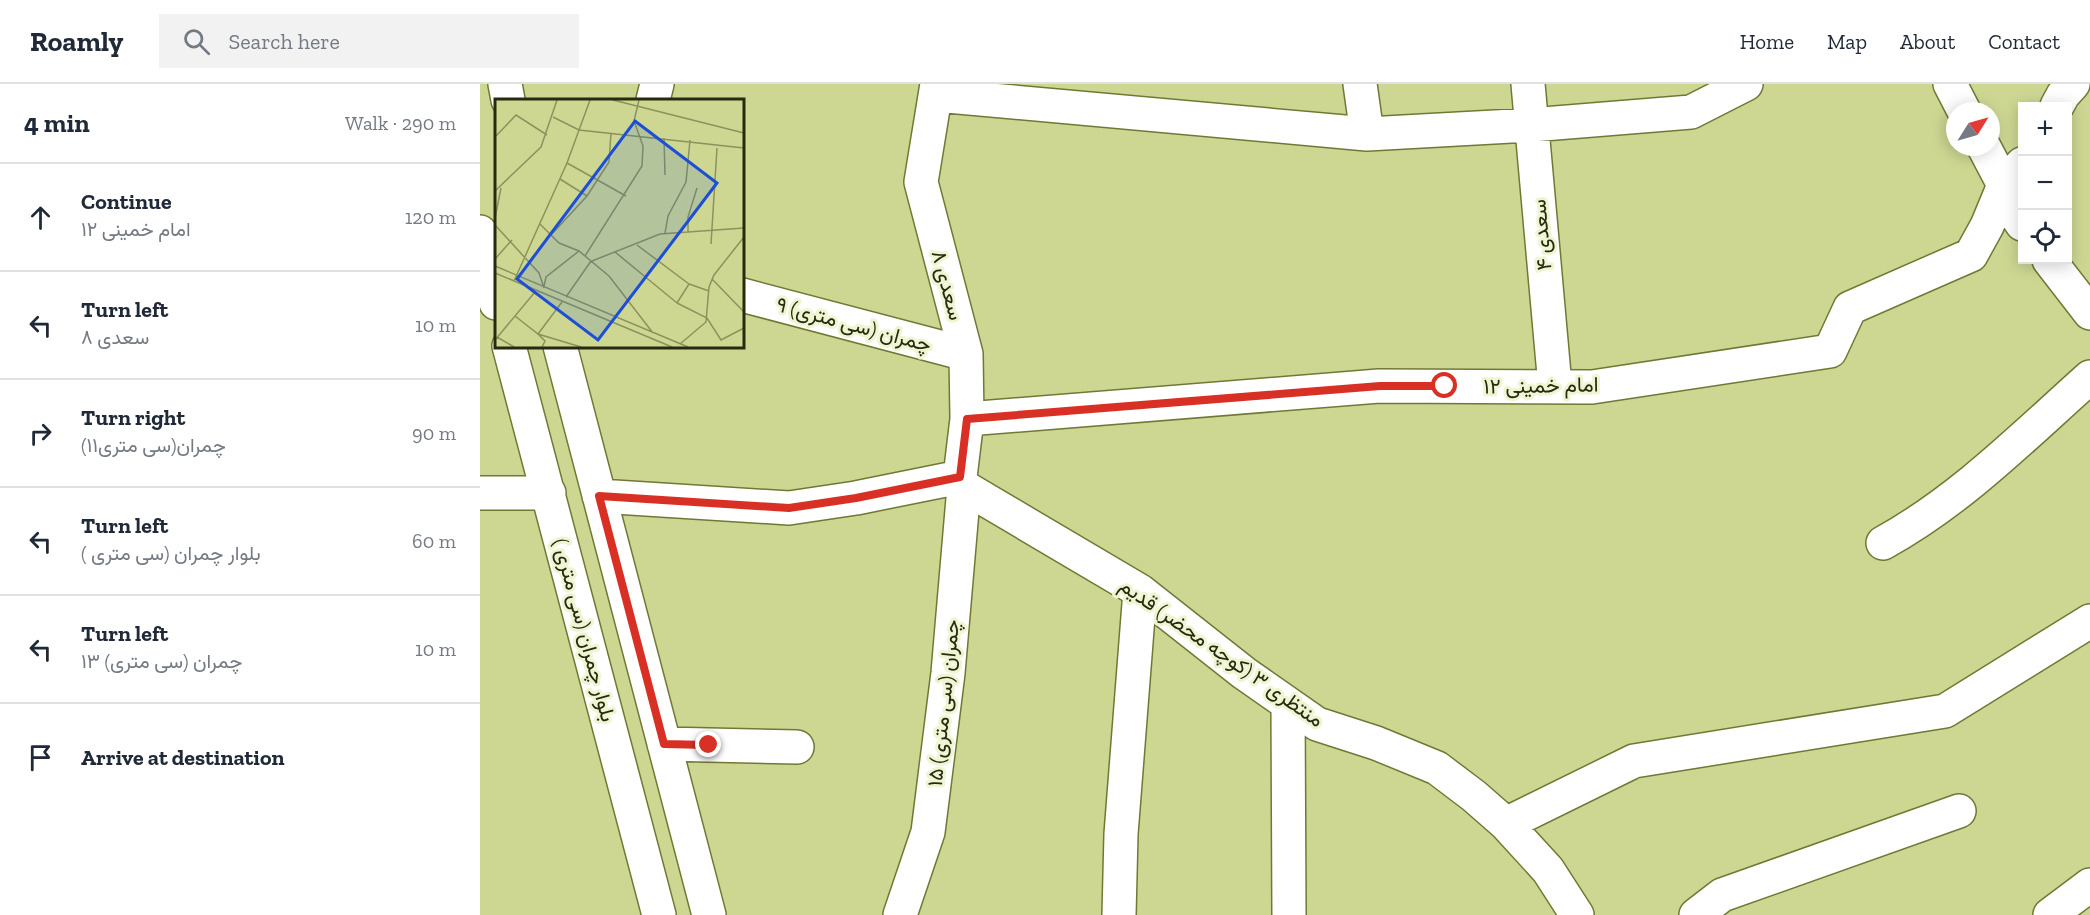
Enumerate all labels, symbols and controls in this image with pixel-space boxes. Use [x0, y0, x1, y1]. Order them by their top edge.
search box [159, 14, 579, 68]
text: Roamly [30, 25, 123, 58]
icon: search [180, 25, 213, 58]
text: Search here [228, 28, 340, 55]
text: Home [1740, 29, 1794, 54]
text: Map [1827, 29, 1867, 54]
text: About [1900, 29, 1955, 54]
text: Contact [1988, 29, 2060, 54]
inset map [495, 99, 744, 348]
north arrow [1946, 102, 2000, 156]
map controls [2018, 102, 2072, 264]
button: + [2018, 102, 2072, 156]
text: 4 min [24, 107, 90, 139]
text: Walk · 290 m [345, 111, 456, 135]
button: − [2018, 156, 2072, 210]
text: Continue [81, 188, 172, 215]
street label: سعدی ۴ [1525, 198, 1557, 272]
icon: ahead [24, 201, 57, 234]
text: 120 m [405, 205, 456, 229]
button: locate [2018, 210, 2072, 264]
text: امام خمینی ۱۲ [81, 217, 191, 241]
street label: سعدی ۸ [927, 247, 969, 323]
street label: چمران (سی متری) ۹ [773, 291, 934, 359]
text: Turn left [81, 296, 168, 323]
icon: left [24, 309, 57, 342]
text: 10 m [415, 313, 456, 337]
text: سعدی ۸ [81, 325, 149, 349]
street label: امام خمینی ۱۲ [1483, 371, 1599, 401]
route start [1431, 372, 1457, 398]
text: Turn right [81, 404, 185, 431]
icon: right [24, 417, 57, 450]
text: 90 m [412, 421, 456, 445]
text: چمران(سی متری۱۱) [81, 433, 226, 457]
text: Turn left [81, 512, 168, 539]
icon: left [24, 525, 57, 558]
text: 60 m [412, 529, 456, 553]
street label: بلوار چمران (سی متری ) [547, 536, 621, 725]
text: بلوار چمران (سی متری ) [81, 541, 261, 565]
street label: منتظری ۳ (کوچه محضر) قدیم [1114, 572, 1329, 734]
street label: چمران (سی متری) ۱۵ [922, 618, 966, 788]
text: Turn left [81, 620, 168, 647]
icon: left [24, 633, 57, 666]
text: 10 m [415, 637, 456, 661]
text: چمران (سی متری) ۱۳ [81, 649, 242, 673]
route end [695, 731, 721, 757]
icon: arrive [24, 741, 57, 774]
text: Arrive at destination [81, 744, 284, 771]

